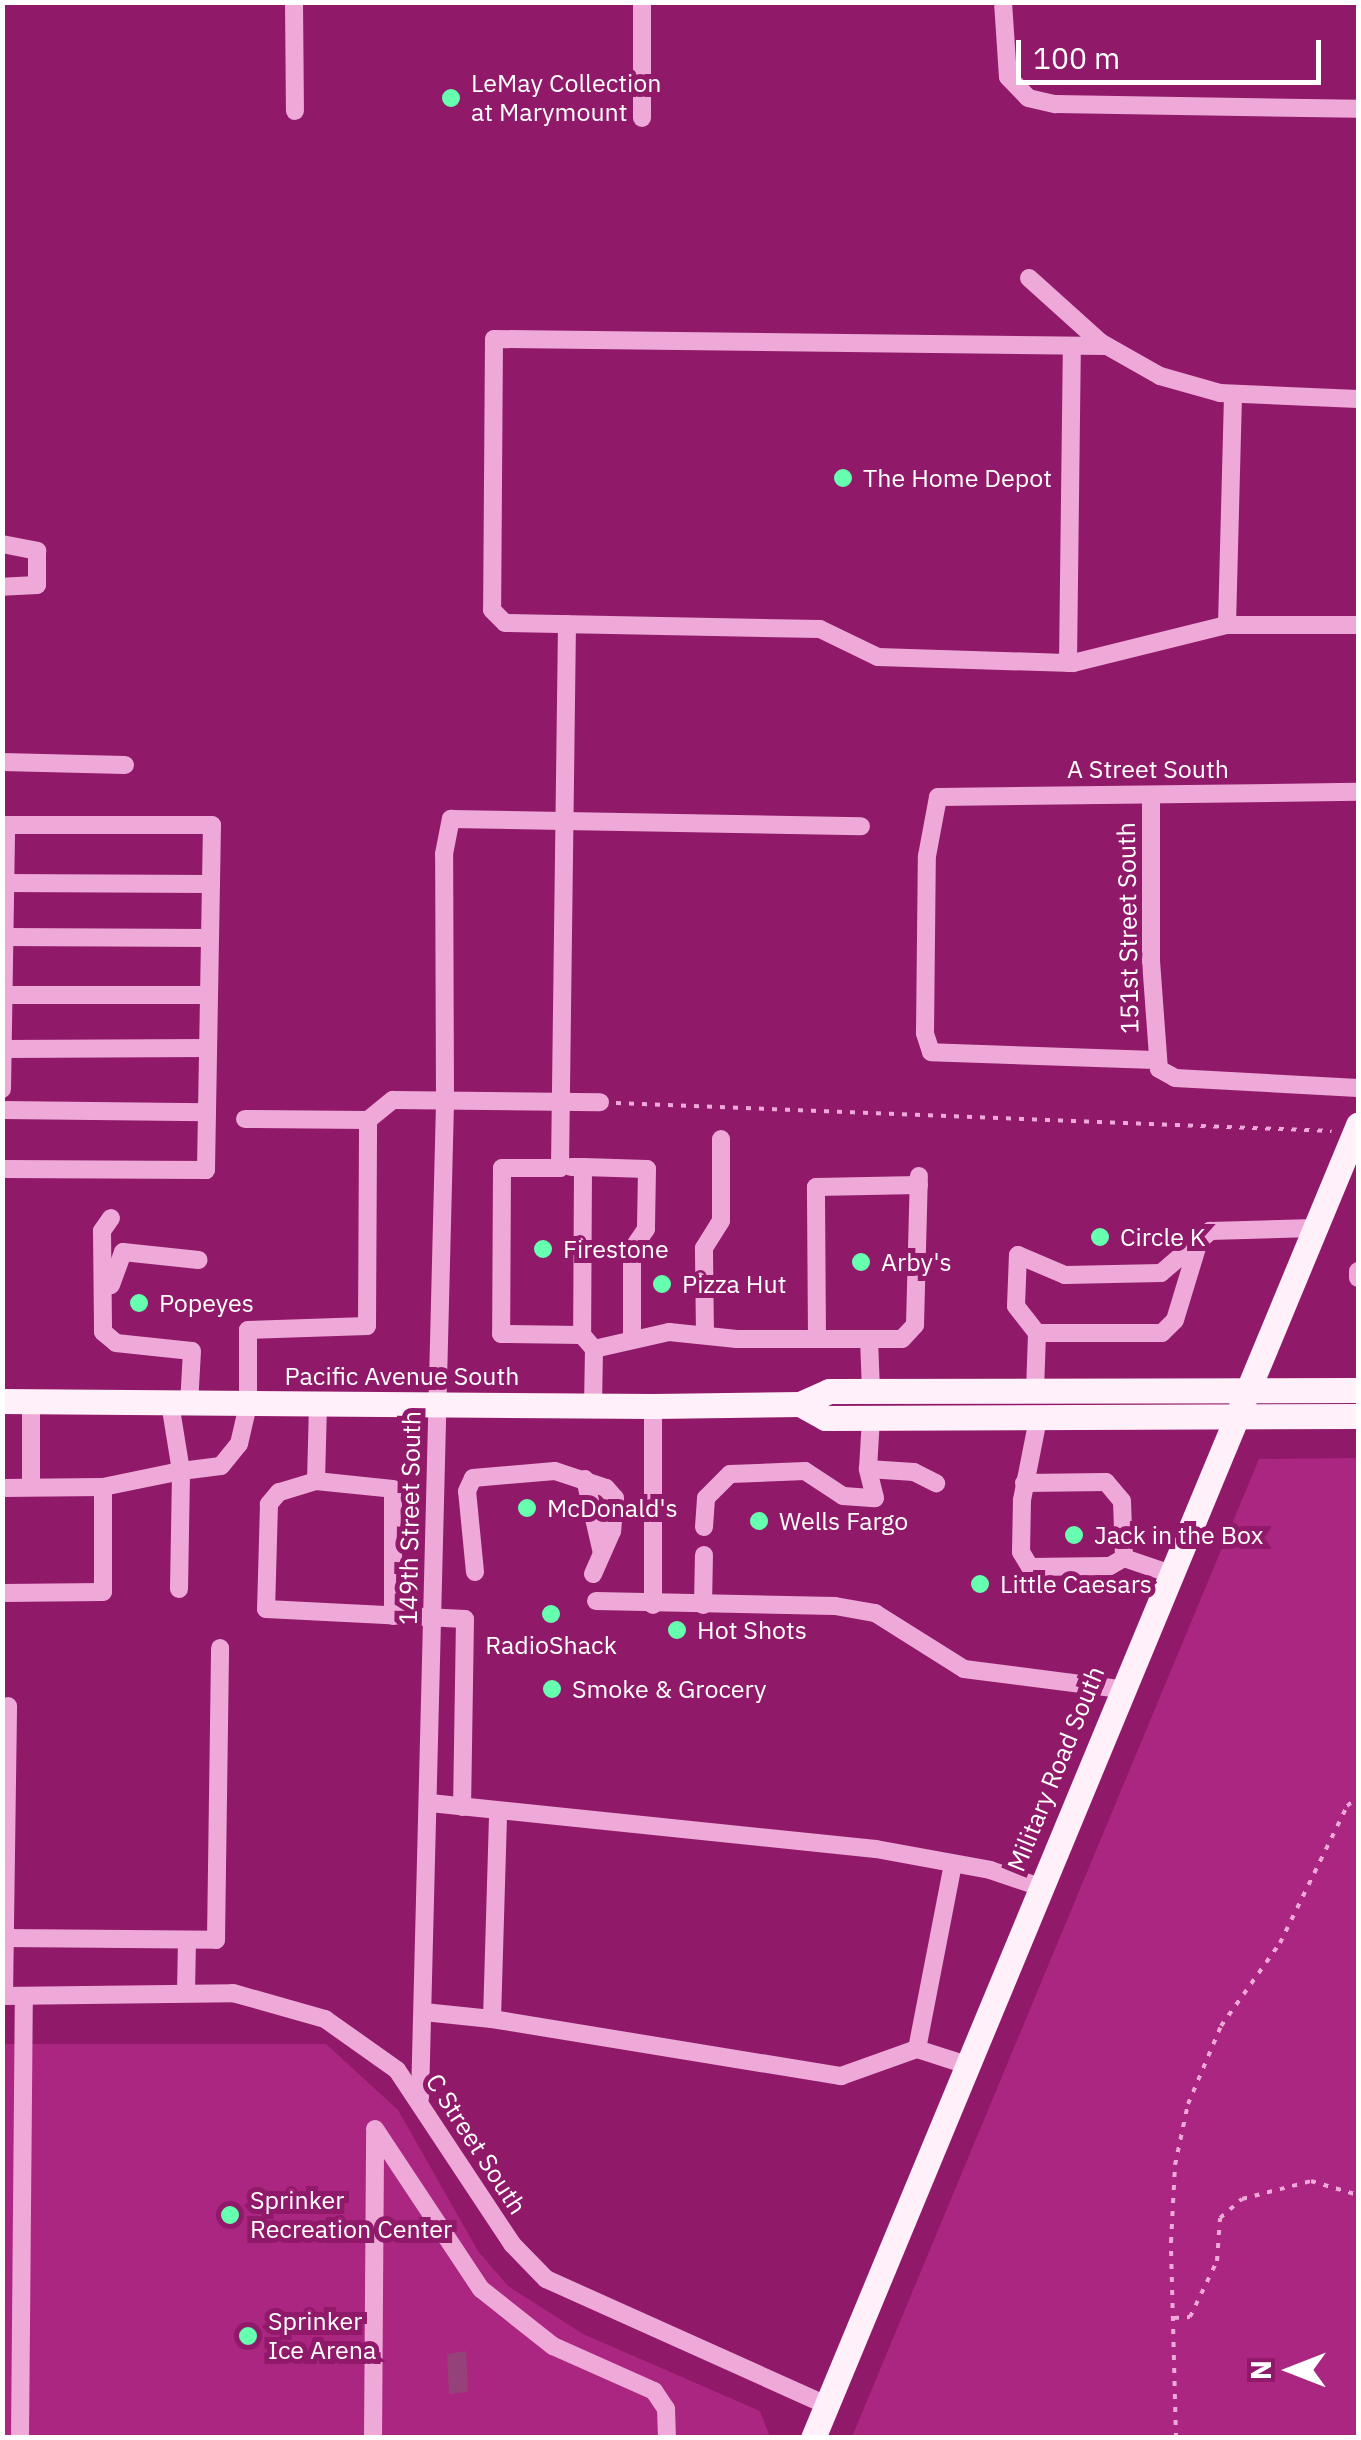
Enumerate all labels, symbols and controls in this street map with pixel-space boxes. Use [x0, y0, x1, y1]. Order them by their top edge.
scale bar [1021, 20, 1326, 82]
text: 100 m [1033, 38, 1120, 77]
place label: LeMay Collection at Marymount [471, 69, 661, 128]
marker: LeMay Collection at Marymount [440, 87, 462, 109]
place label: The Home Depot [863, 463, 1052, 493]
marker: The Home Depot [832, 467, 854, 489]
street label: A Street South [1067, 754, 1229, 784]
street label: 151st Street South [1111, 822, 1145, 1034]
place label: Circle K [1120, 1222, 1206, 1252]
marker: Circle K [1089, 1226, 1111, 1248]
place label: Firestone [563, 1234, 669, 1264]
marker: Firestone [532, 1238, 554, 1260]
place label: Arby's [881, 1247, 952, 1277]
marker: Arby's [850, 1251, 872, 1273]
place label: Pizza Hut [682, 1269, 786, 1299]
marker: Pizza Hut [651, 1273, 673, 1295]
place label: Popeyes [159, 1288, 254, 1318]
marker: Popeyes [128, 1292, 150, 1314]
street label: Pacific Avenue South [285, 1361, 519, 1391]
street label: 149th Street South [393, 1411, 427, 1625]
place label: McDonald's [547, 1493, 678, 1523]
marker: McDonald's [516, 1497, 538, 1519]
place label: Wells Fargo [779, 1506, 908, 1536]
marker: Wells Fargo [748, 1510, 770, 1532]
place label: Jack in the Box [1094, 1520, 1263, 1550]
marker: Jack in the Box [1063, 1524, 1085, 1546]
place label: Little Caesars [1000, 1569, 1152, 1599]
marker: Little Caesars [969, 1573, 991, 1595]
marker: RadioShack [540, 1603, 562, 1625]
place label: Hot Shots [697, 1615, 807, 1645]
marker: Hot Shots [666, 1619, 688, 1641]
place label: RadioShack [485, 1630, 617, 1660]
street label: Military Road South [1001, 1662, 1111, 1876]
place label: Smoke & Grocery [572, 1674, 766, 1704]
marker: Smoke & Grocery [541, 1678, 563, 1700]
street label: C Street South [419, 2068, 533, 2220]
place label: Sprinker Recreation Center [250, 2186, 452, 2245]
marker: Sprinker Recreation Center [219, 2204, 241, 2226]
place label: Sprinker Ice Arena [268, 2307, 376, 2366]
north arrow [1241, 2320, 1341, 2420]
marker: Sprinker Ice Arena [237, 2325, 259, 2347]
text: N [1242, 2360, 1279, 2380]

